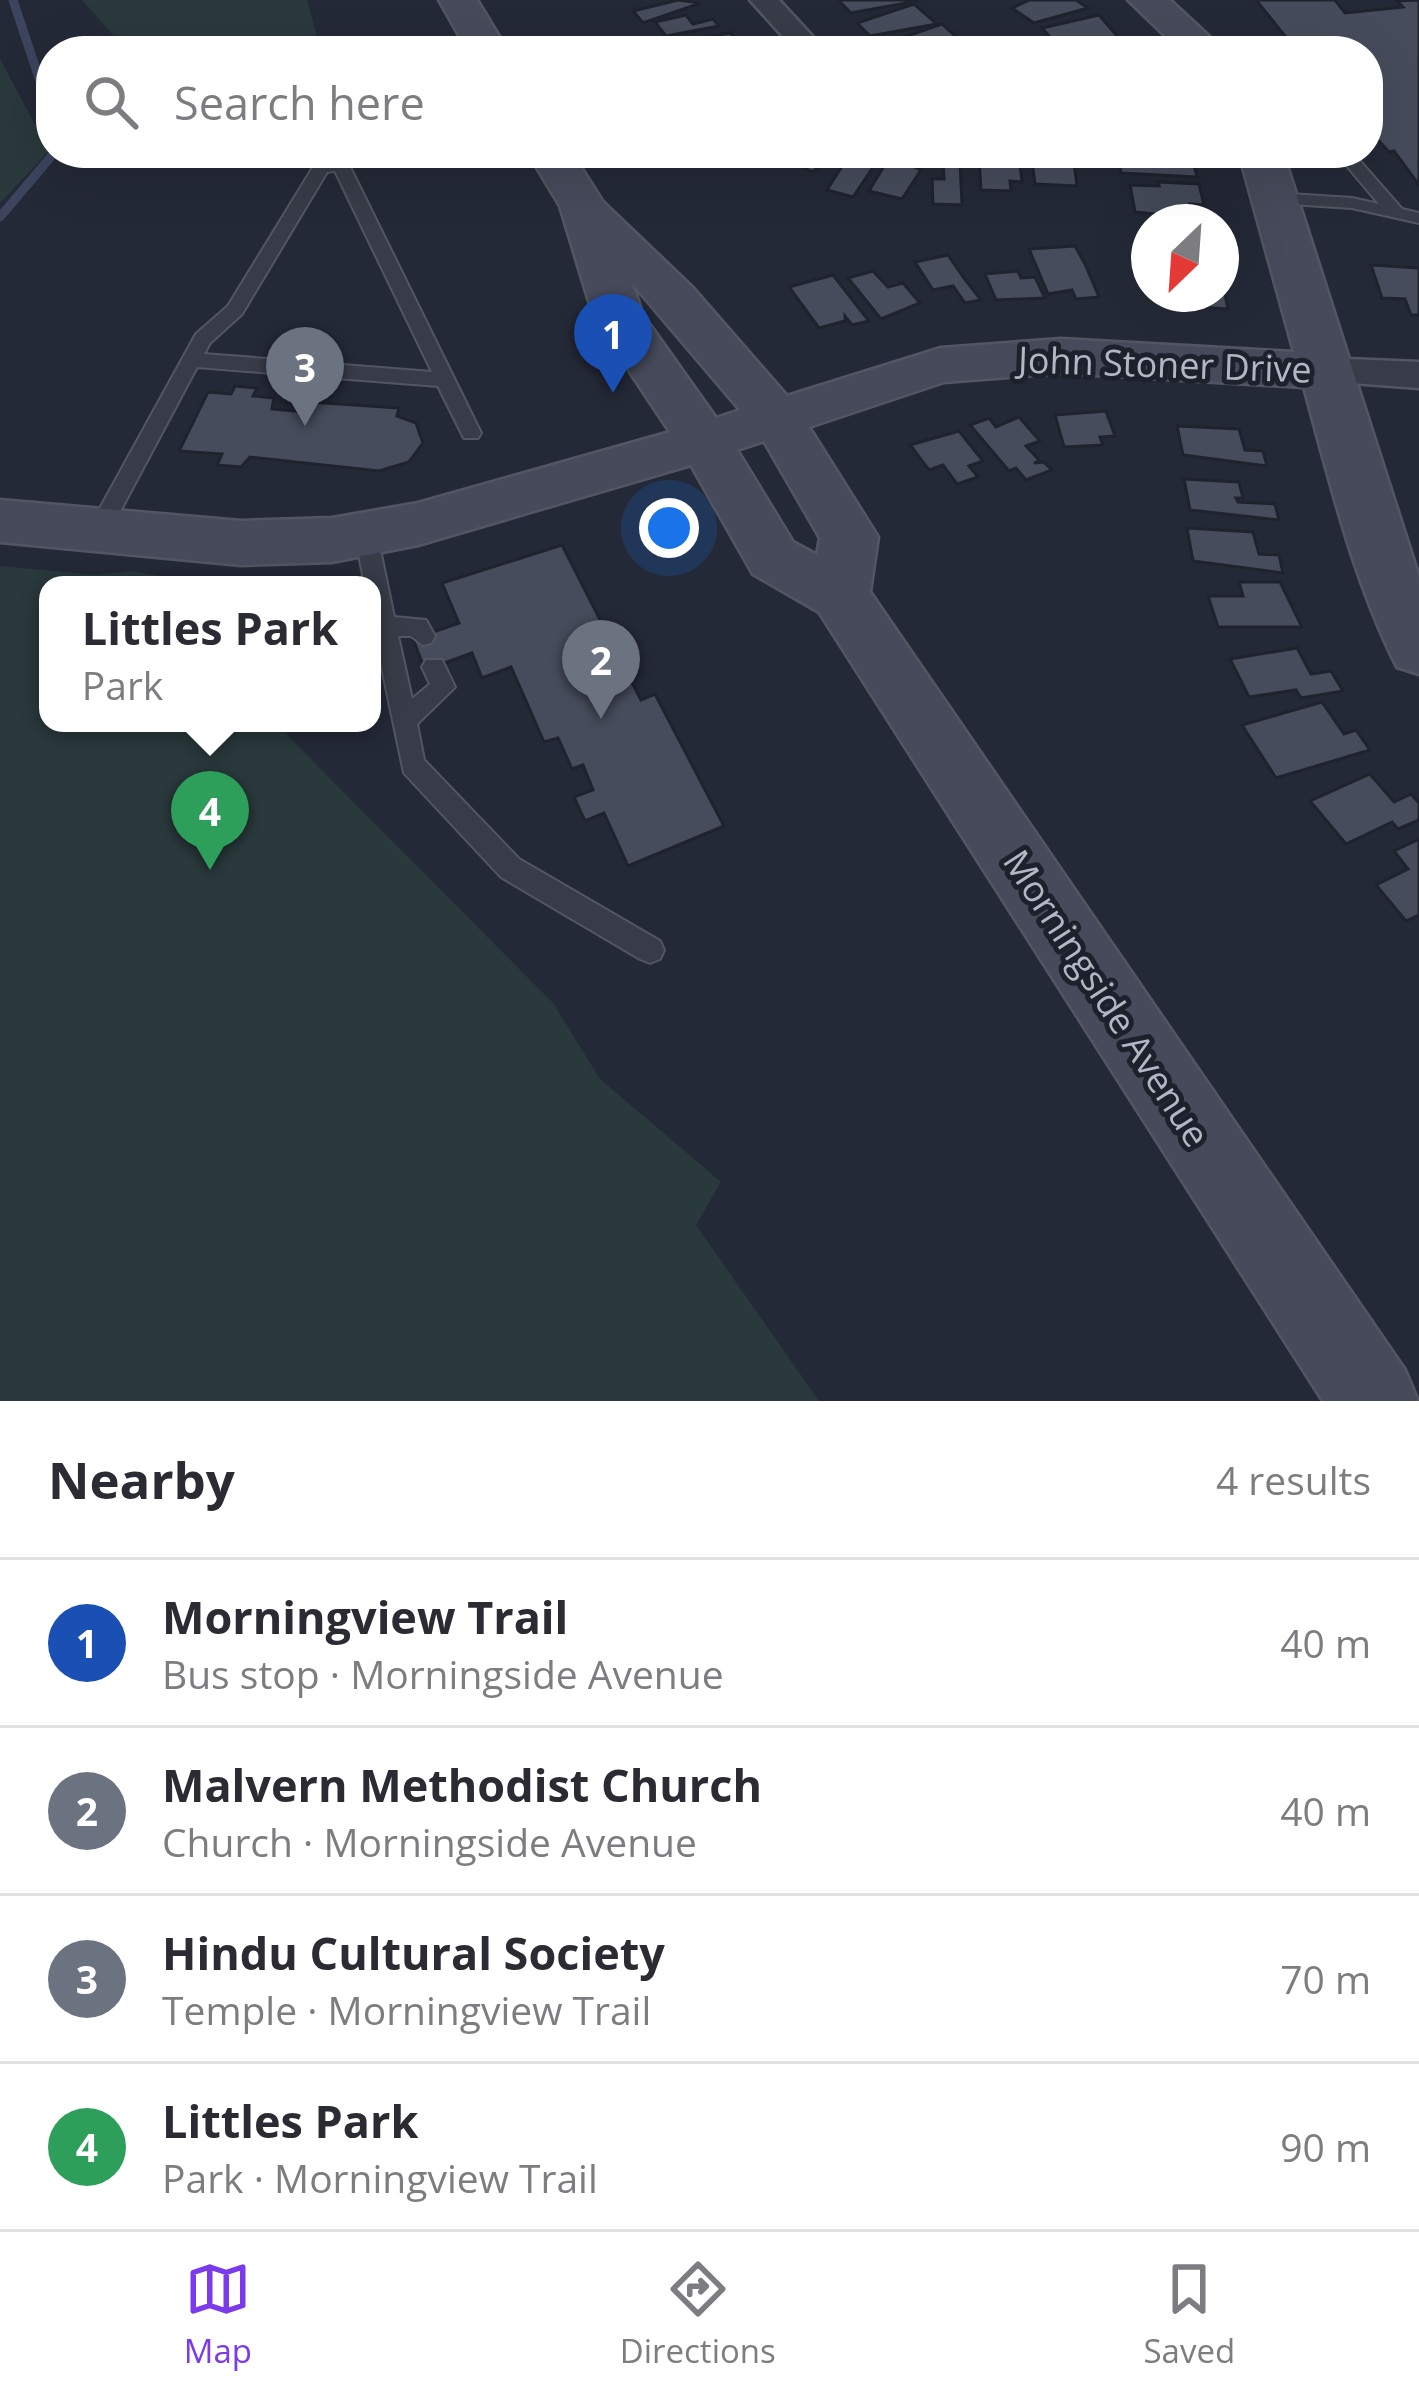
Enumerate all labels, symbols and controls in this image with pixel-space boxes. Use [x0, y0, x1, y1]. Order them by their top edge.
search box [36, 36, 1383, 168]
icon: search [78, 69, 144, 135]
text: Search here [174, 72, 425, 133]
north arrow [1131, 204, 1239, 312]
pin: 1 [574, 294, 652, 393]
pin: 3 [266, 327, 344, 426]
street label: John Stoner Drive [1014, 334, 1313, 394]
your location [639, 498, 699, 558]
popup [39, 576, 381, 732]
text: Littles Park [82, 597, 338, 658]
pin: 2 [562, 620, 640, 719]
text: Park [82, 658, 163, 711]
pin: 4 [171, 771, 249, 870]
street label: Morningside Avenue [993, 840, 1221, 1156]
text: Nearby [48, 1444, 235, 1514]
text: 4 results [1216, 1453, 1371, 1506]
text: Morningview Trail [162, 1586, 568, 1647]
text: 1 [76, 1616, 98, 1669]
text: 40 m [1280, 1616, 1371, 1669]
text: Bus stop · Morningside Avenue [162, 1647, 724, 1700]
text: Malvern Methodist Church [162, 1754, 762, 1815]
text: 2 [76, 1784, 98, 1837]
text: 40 m [1280, 1784, 1371, 1837]
text: Church · Morningside Avenue [162, 1815, 697, 1868]
text: Hindu Cultural Society [162, 1922, 665, 1983]
text: 3 [76, 1952, 98, 2005]
text: 70 m [1280, 1952, 1371, 2005]
text: Temple · Morningview Trail [162, 1983, 651, 2036]
text: Littles Park [162, 2090, 418, 2151]
text: 4 [76, 2120, 98, 2173]
text: 90 m [1280, 2120, 1371, 2173]
text: Park · Morningview Trail [162, 2151, 598, 2204]
tab: Map [184, 2256, 252, 2373]
tab: Directions [620, 2256, 776, 2373]
tab: Saved [1143, 2256, 1235, 2373]

